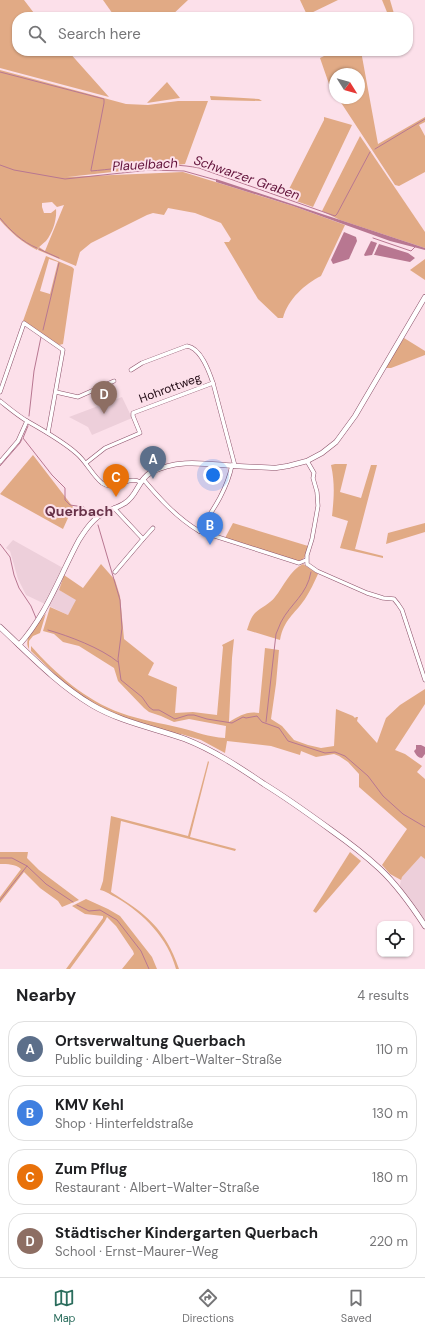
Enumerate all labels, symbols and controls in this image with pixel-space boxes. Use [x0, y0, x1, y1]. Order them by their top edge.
search box [12, 12, 413, 56]
icon: search [26, 23, 48, 45]
text: Search here [58, 24, 141, 44]
north arrow [329, 68, 365, 104]
water label: Schwarzer Graben [192, 151, 302, 204]
water label: Plauelbach [112, 154, 178, 175]
street label: Hohrottweg [137, 369, 204, 407]
pin: D [91, 381, 117, 414]
pin: A [140, 446, 166, 479]
pin: C [103, 464, 129, 497]
your location [203, 465, 223, 485]
district label: Querbach [45, 502, 113, 520]
pin: B [197, 512, 223, 545]
map controls [377, 921, 413, 957]
button: locate [377, 921, 413, 957]
text: Nearby [16, 984, 76, 1006]
text: 4 results [357, 987, 409, 1004]
text: Ortsverwaltung Querbach [55, 1031, 246, 1051]
text: A [25, 1041, 35, 1058]
text: 110 m [376, 1041, 408, 1058]
text: Public building · Albert-Walter-Straße [55, 1051, 282, 1068]
text: KMV Kehl [55, 1095, 124, 1115]
text: B [26, 1105, 34, 1122]
text: 130 m [372, 1105, 408, 1122]
text: Shop · Hinterfeldstraße [55, 1115, 194, 1132]
text: Zum Pflug [55, 1159, 128, 1179]
text: C [25, 1169, 35, 1186]
text: 180 m [372, 1169, 408, 1186]
text: Restaurant · Albert-Walter-Straße [55, 1179, 259, 1196]
text: Städtischer Kindergarten Querbach [55, 1223, 318, 1243]
text: D [25, 1233, 35, 1250]
text: 220 m [369, 1233, 408, 1250]
text: School · Ernst-Maurer-Weg [55, 1243, 219, 1260]
tab: Map [53, 1287, 76, 1325]
tab: Directions [182, 1287, 234, 1325]
tab: Saved [341, 1287, 372, 1325]

